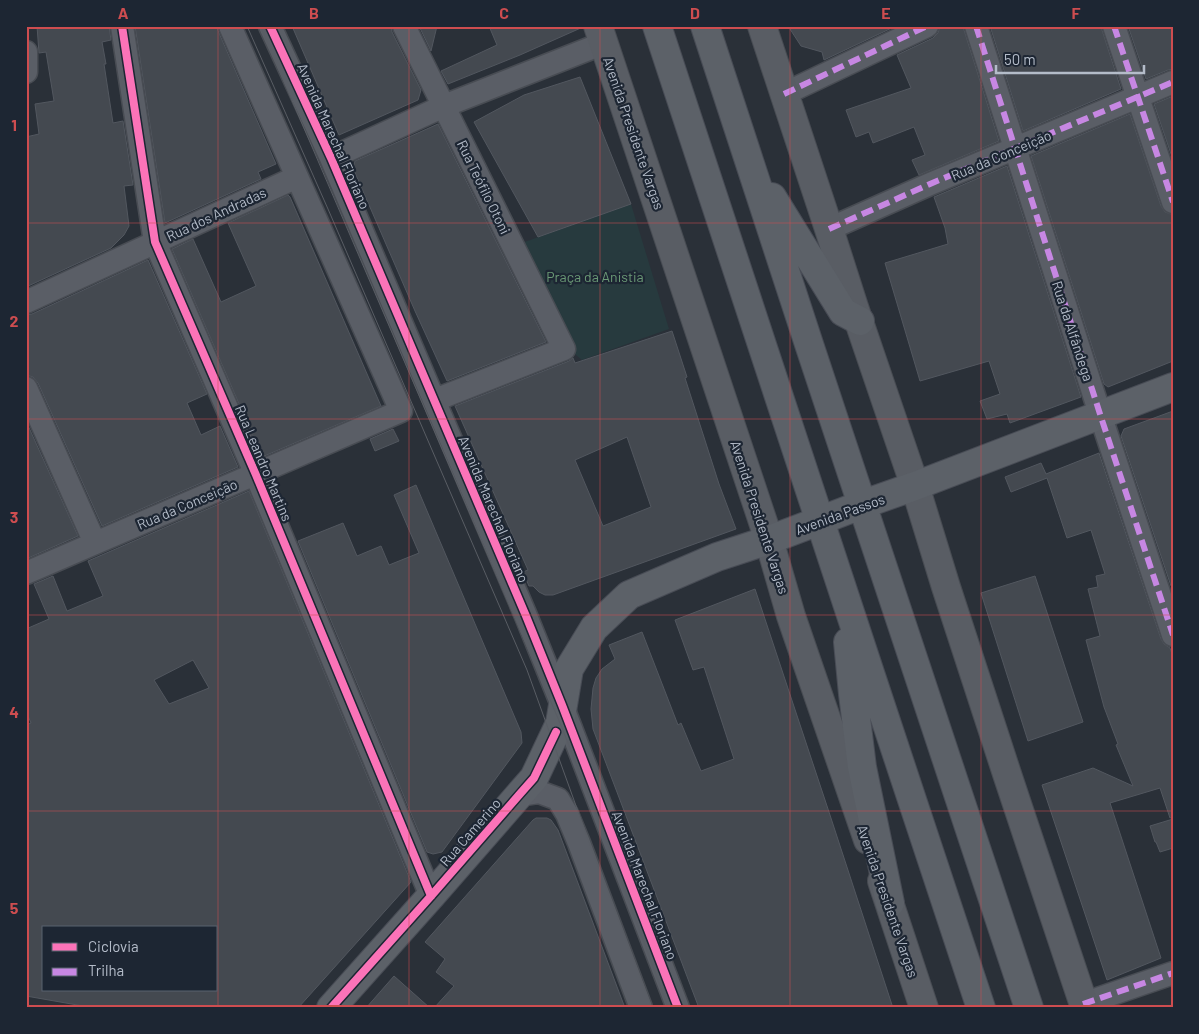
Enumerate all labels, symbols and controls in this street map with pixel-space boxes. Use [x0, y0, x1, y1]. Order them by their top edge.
text: A [118, 3, 129, 22]
text: B [309, 3, 319, 22]
text: C [499, 3, 509, 22]
text: D [690, 3, 700, 22]
text: E [881, 3, 891, 22]
text: F [1072, 3, 1081, 22]
scale bar [996, 42, 1144, 74]
text: 50 m [1004, 50, 1036, 68]
street label: Avenida Presidente Vargas [600, 54, 668, 212]
street label: Avenida Marechal Floriano [294, 60, 374, 212]
text: 1 [11, 115, 17, 134]
street label: Rua da Conceição [948, 126, 1054, 184]
street label: Rua Teófilo Otoni [454, 137, 514, 237]
street label: Rua dos Andradas [163, 183, 269, 245]
park label: Praça da Anistia [546, 268, 644, 285]
street label: Rua da Alfândega [1049, 279, 1097, 383]
text: 2 [10, 311, 19, 330]
street label: Rua Leandro Martins [232, 402, 296, 524]
street label: Avenida Marechal Floriano [455, 433, 533, 585]
street label: Avenida Presidente Vargas [727, 438, 793, 596]
street label: Rua da Conceição [134, 475, 240, 533]
street label: Avenida Passos [793, 490, 887, 538]
text: 3 [10, 507, 18, 526]
text: 4 [9, 702, 19, 721]
street label: Rua Camerino [436, 795, 504, 869]
street label: Avenida Marechal Floriano [609, 808, 681, 962]
street label: Avenida Presidente Vargas [854, 822, 922, 980]
text: 5 [10, 898, 19, 917]
legend [42, 926, 218, 992]
text: Ciclovia [88, 937, 139, 955]
text: Trilha [88, 961, 124, 979]

